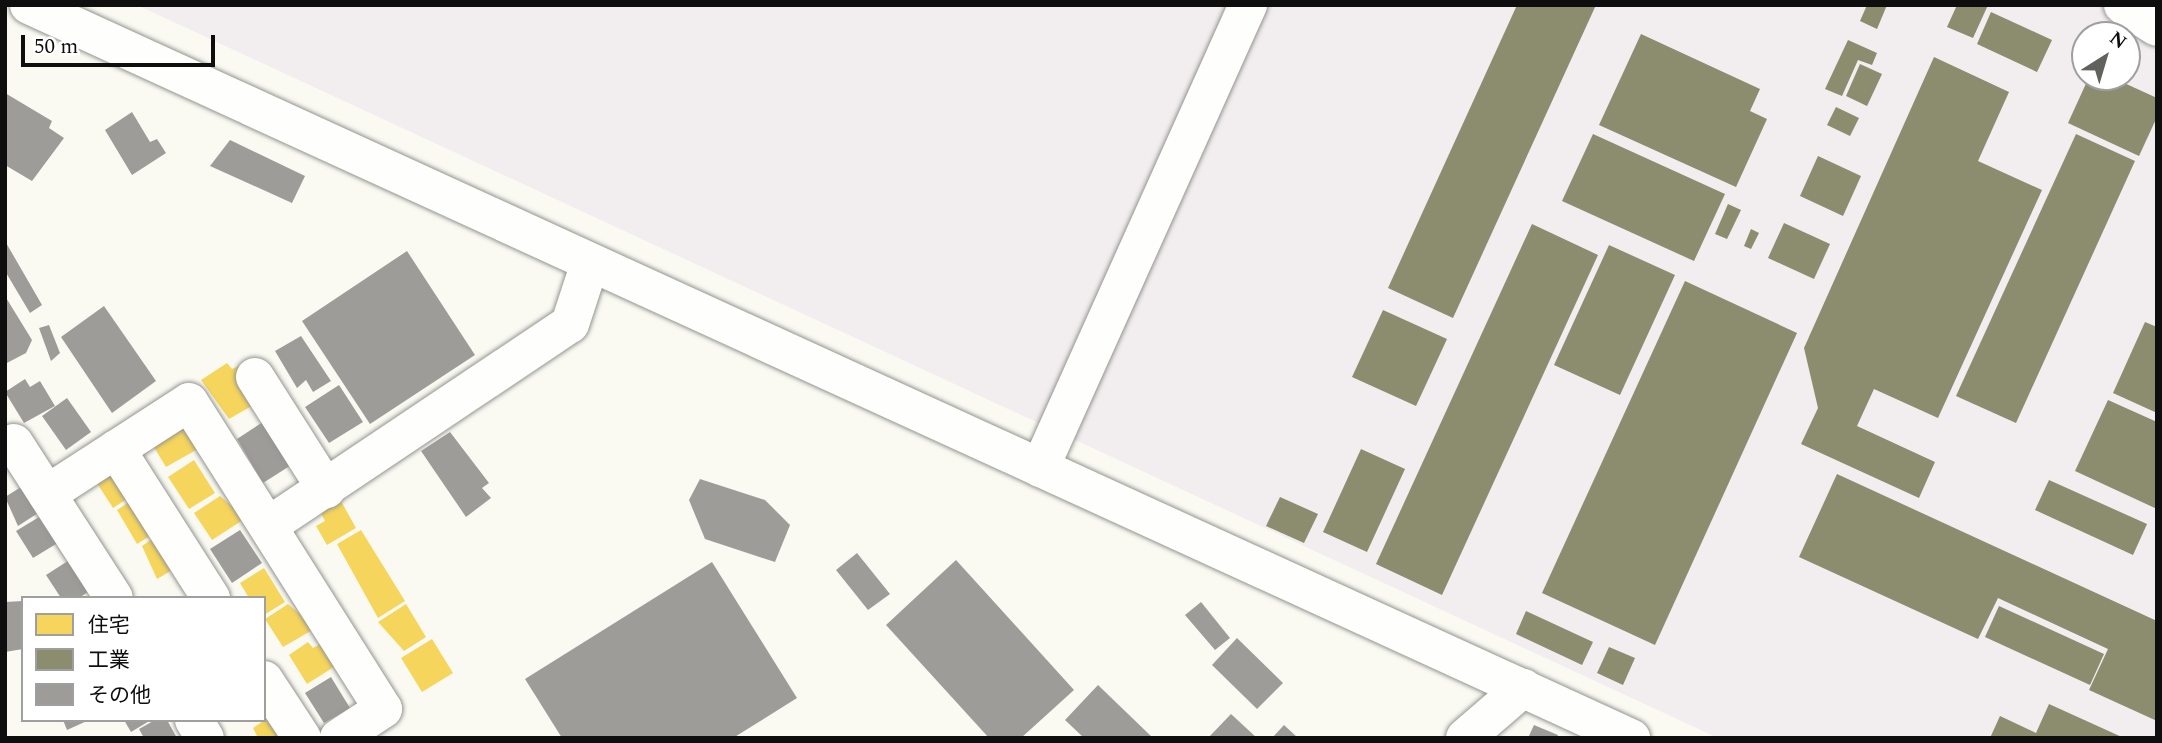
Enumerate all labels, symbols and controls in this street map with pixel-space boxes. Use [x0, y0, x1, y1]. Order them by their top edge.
scale bar [24, 21, 219, 65]
north arrow [2071, 21, 2141, 91]
text: N [2103, 24, 2133, 57]
text: 50 m [34, 31, 78, 63]
legend [21, 596, 266, 722]
text: 住宅 [88, 610, 130, 642]
text: 工業 [88, 645, 130, 677]
text: その他 [88, 680, 151, 712]

